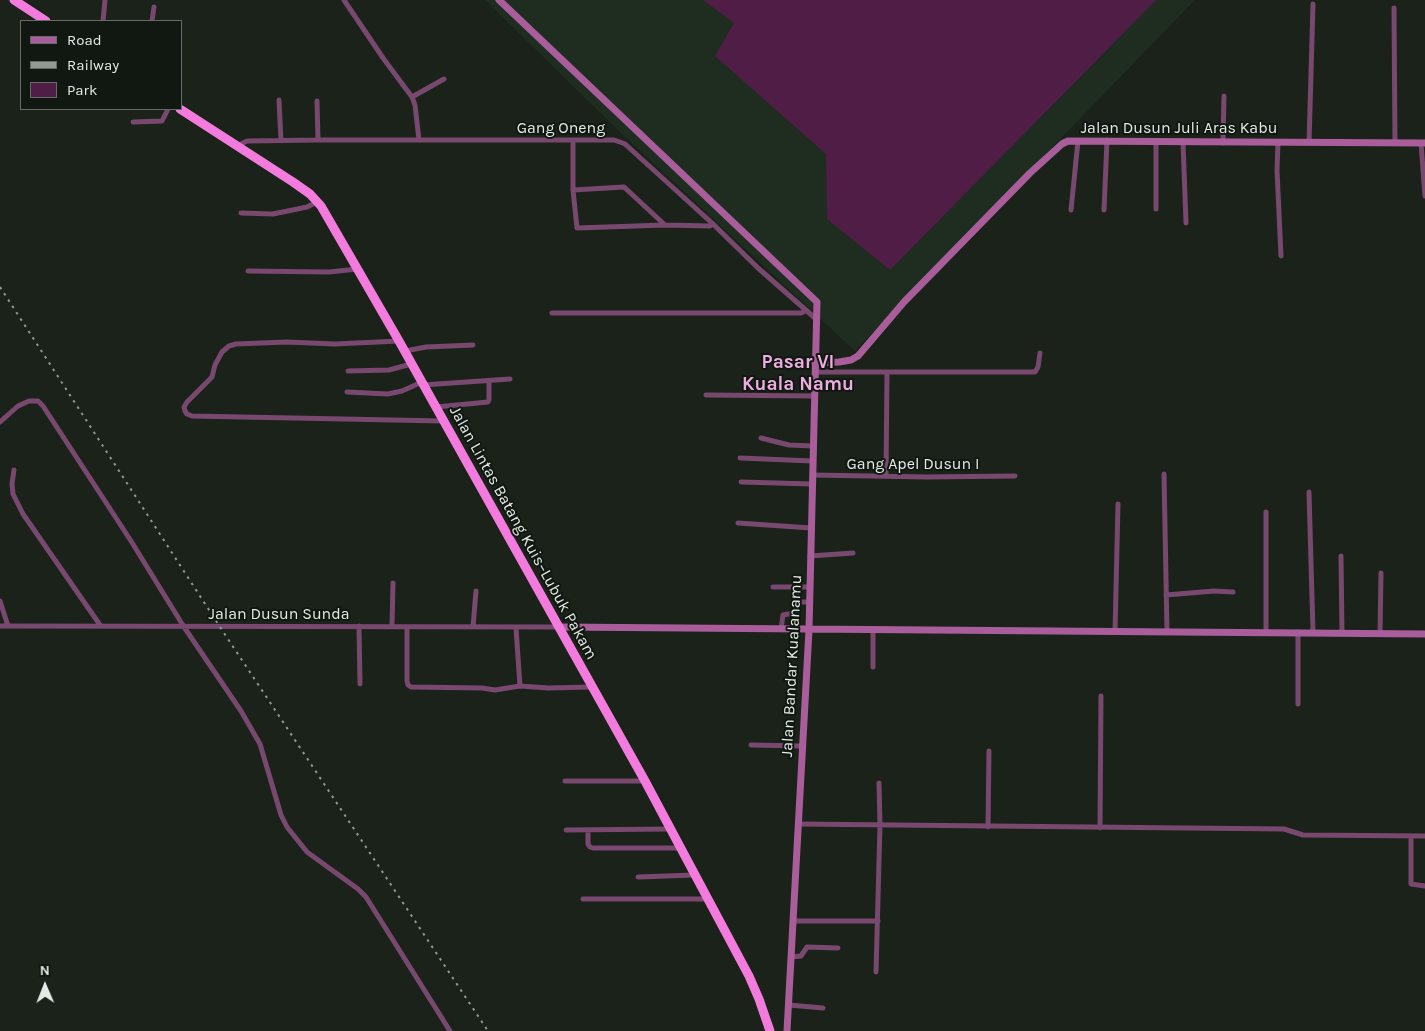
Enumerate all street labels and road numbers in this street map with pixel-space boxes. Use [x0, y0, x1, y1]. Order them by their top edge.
street label: Gang Oneng [517, 118, 605, 138]
street label: Jalan Dusun Juli Aras Kabu [1081, 118, 1277, 138]
street label: Jalan Lintas Batang Kuis–Lubuk Pakam [445, 403, 601, 663]
street label: Gang Apel Dusun I [847, 454, 979, 474]
street label: Jalan Bandar Kualanamu [778, 574, 806, 758]
street label: Jalan Dusun Sunda [208, 604, 350, 624]

